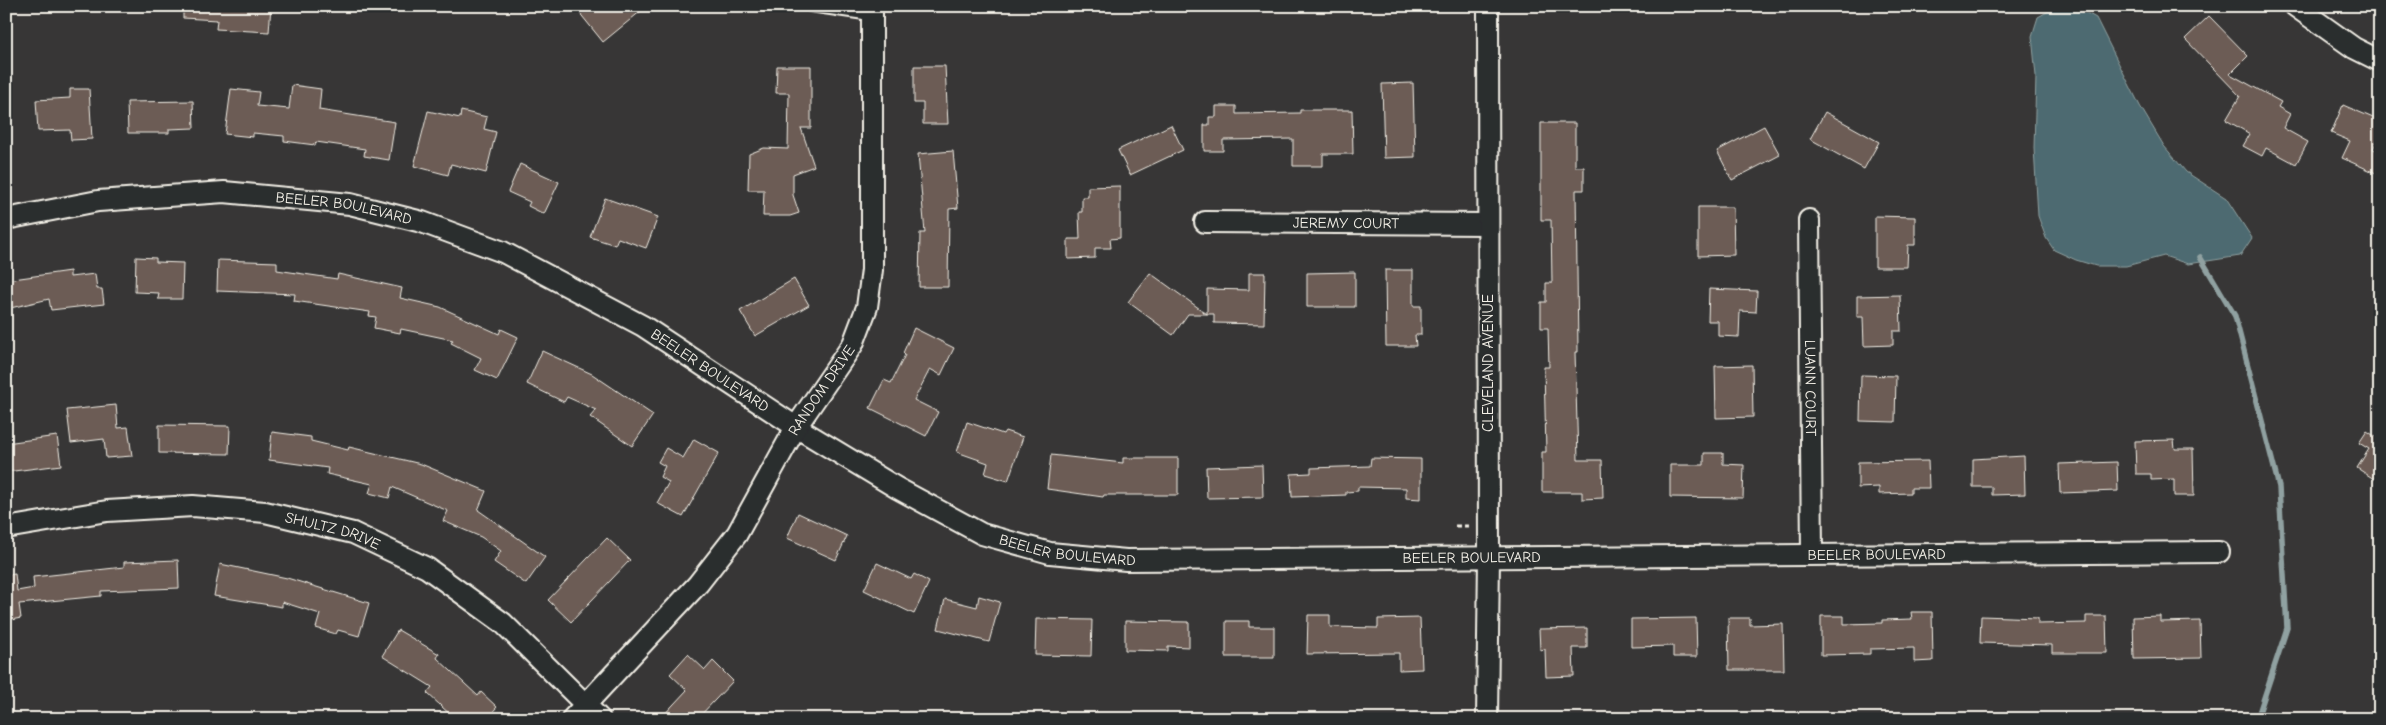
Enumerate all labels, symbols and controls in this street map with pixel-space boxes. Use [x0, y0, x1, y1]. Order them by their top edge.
street label: BEELER BOULEVARD [275, 188, 414, 228]
street label: JEREMY COURT [1293, 214, 1399, 232]
street label: CLEVELAND AVENUE [1479, 294, 1497, 432]
street label: BEELER BOULEVARD [648, 325, 773, 416]
street label: LUANN COURT [1801, 340, 1820, 437]
street label: RANDOM DRIVE [784, 342, 859, 438]
street label: SHULTZ DRIVE [283, 508, 383, 554]
street label: BEELER BOULEVARD [997, 530, 1136, 569]
street label: BEELER BOULEVARD [1807, 545, 1946, 564]
street label: BEELER BOULEVARD [1402, 548, 1541, 567]

